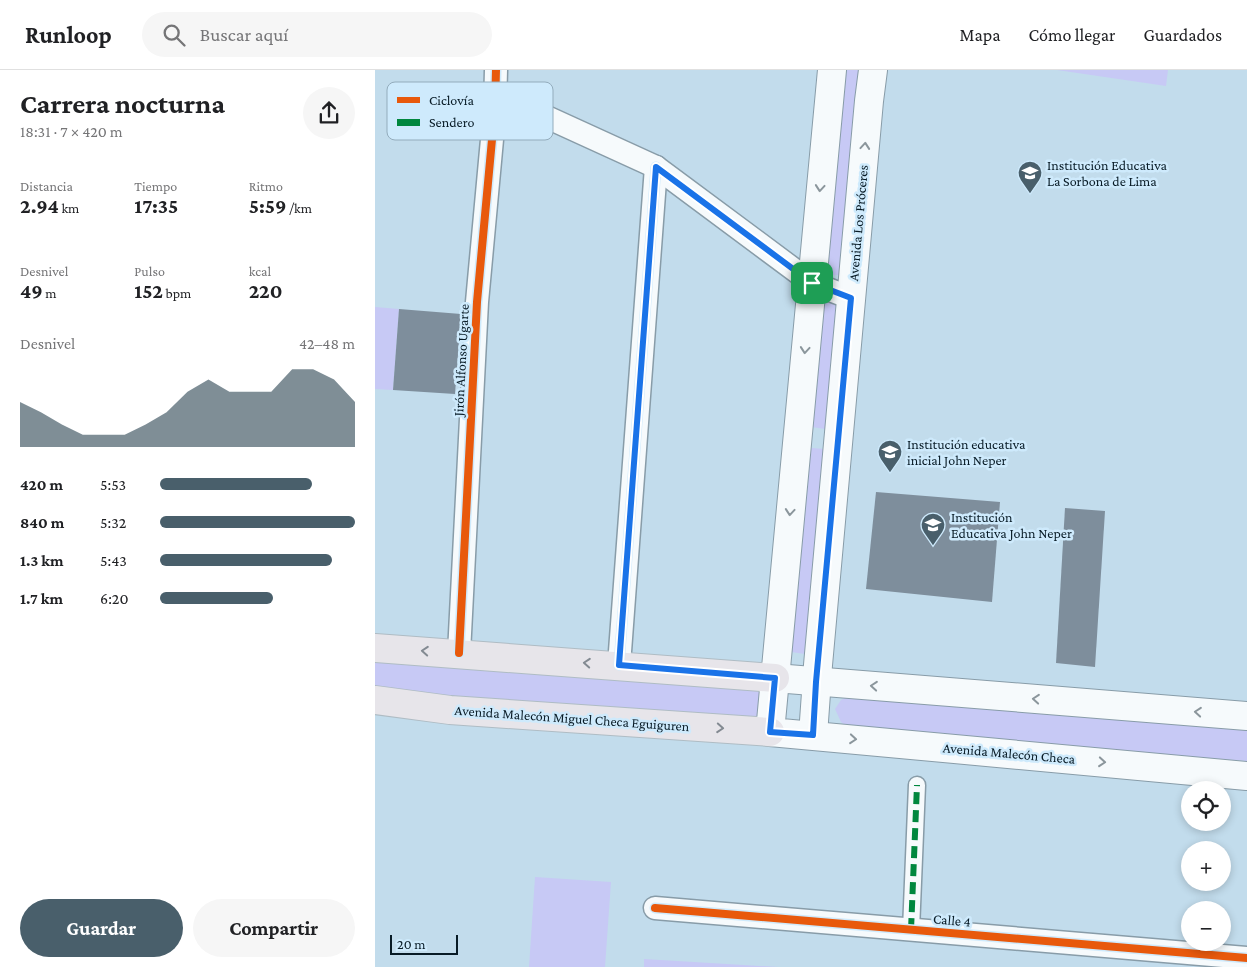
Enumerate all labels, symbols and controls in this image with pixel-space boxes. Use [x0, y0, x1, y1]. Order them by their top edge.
search box [142, 12, 492, 57]
text: Runloop [25, 21, 112, 48]
icon: search [160, 21, 188, 49]
text: Buscar aquí [200, 24, 288, 45]
text: Mapa [959, 25, 1000, 45]
text: Cómo llegar [1028, 25, 1115, 45]
text: Guardados [1143, 25, 1222, 45]
legend [387, 82, 553, 140]
button: share [303, 87, 355, 139]
text: Carrera nocturna [20, 88, 225, 119]
text: Ciclovía [429, 92, 474, 108]
text: Sendero [429, 114, 474, 130]
text: 18:31 · 7 × 420 m [20, 123, 123, 140]
one-way arrow [859, 142, 870, 150]
place label: Institución Educativa La Sorbona de Lima [1047, 157, 1168, 189]
school or university icon: Institución Educativa La Sorbona de Lima [1017, 160, 1043, 194]
street label: Avenida Los Próceres [845, 164, 871, 282]
text: Distancia [20, 178, 73, 194]
text: Tiempo [134, 178, 177, 194]
text: Ritmo [249, 178, 283, 194]
one-way arrow [815, 184, 826, 192]
text: 2.94 [20, 194, 59, 218]
text: 17:35 [134, 194, 178, 218]
text: 5:59 [249, 194, 286, 218]
text: km [59, 200, 79, 216]
text: /km [286, 200, 312, 216]
pin [791, 262, 833, 304]
text: Desnivel [20, 263, 68, 279]
text: Pulso [134, 263, 165, 279]
text: kcal [249, 263, 271, 279]
icon: arrive [798, 269, 826, 297]
text: 49 [20, 279, 43, 303]
text: 152 [134, 279, 163, 303]
text: 220 [249, 279, 283, 303]
text: m [43, 285, 57, 301]
text: bpm [163, 285, 191, 301]
street label: Jirón Alfonso Ugarte [450, 303, 472, 419]
text: Desnivel [20, 335, 75, 352]
text: 42–48 m [299, 335, 355, 352]
one-way arrow [800, 346, 811, 354]
place label: Institución educativa inicial John Neper [907, 436, 1026, 468]
school or university icon: Institución educativa inicial John Neper [877, 439, 903, 473]
text: 420 m [20, 476, 63, 493]
text: 5:53 [100, 476, 126, 493]
one-way arrow [785, 508, 796, 516]
place label: Institución Educativa John Neper [951, 509, 1072, 541]
school or university icon: Institución Educativa John Neper [920, 512, 946, 546]
text: 840 m [20, 514, 64, 531]
text: 5:32 [100, 514, 126, 531]
text: 1.3 km [20, 552, 64, 569]
text: 5:43 [100, 552, 127, 569]
text: 1.7 km [20, 590, 63, 607]
text: 6:20 [100, 590, 128, 607]
one-way arrow [421, 646, 429, 657]
one-way arrow [583, 657, 591, 668]
one-way arrow [870, 681, 878, 692]
one-way arrow [1032, 694, 1040, 705]
street label: Avenida Malecón Miguel Checa Eguiguren [454, 702, 690, 734]
one-way arrow [1194, 707, 1202, 718]
one-way arrow [716, 723, 724, 734]
one-way arrow [850, 733, 858, 744]
street label: Avenida Malecón Checa [942, 739, 1076, 767]
one-way arrow [1099, 756, 1107, 767]
map controls [1181, 781, 1231, 951]
button: locate [1181, 781, 1231, 831]
button: + [1181, 841, 1231, 891]
button: Guardar [20, 899, 183, 957]
button: Compartir [193, 899, 355, 957]
button: − [1181, 901, 1231, 951]
street label: Calle 4 [932, 910, 972, 930]
scale bar [390, 932, 457, 955]
text: 20 m [397, 936, 425, 952]

